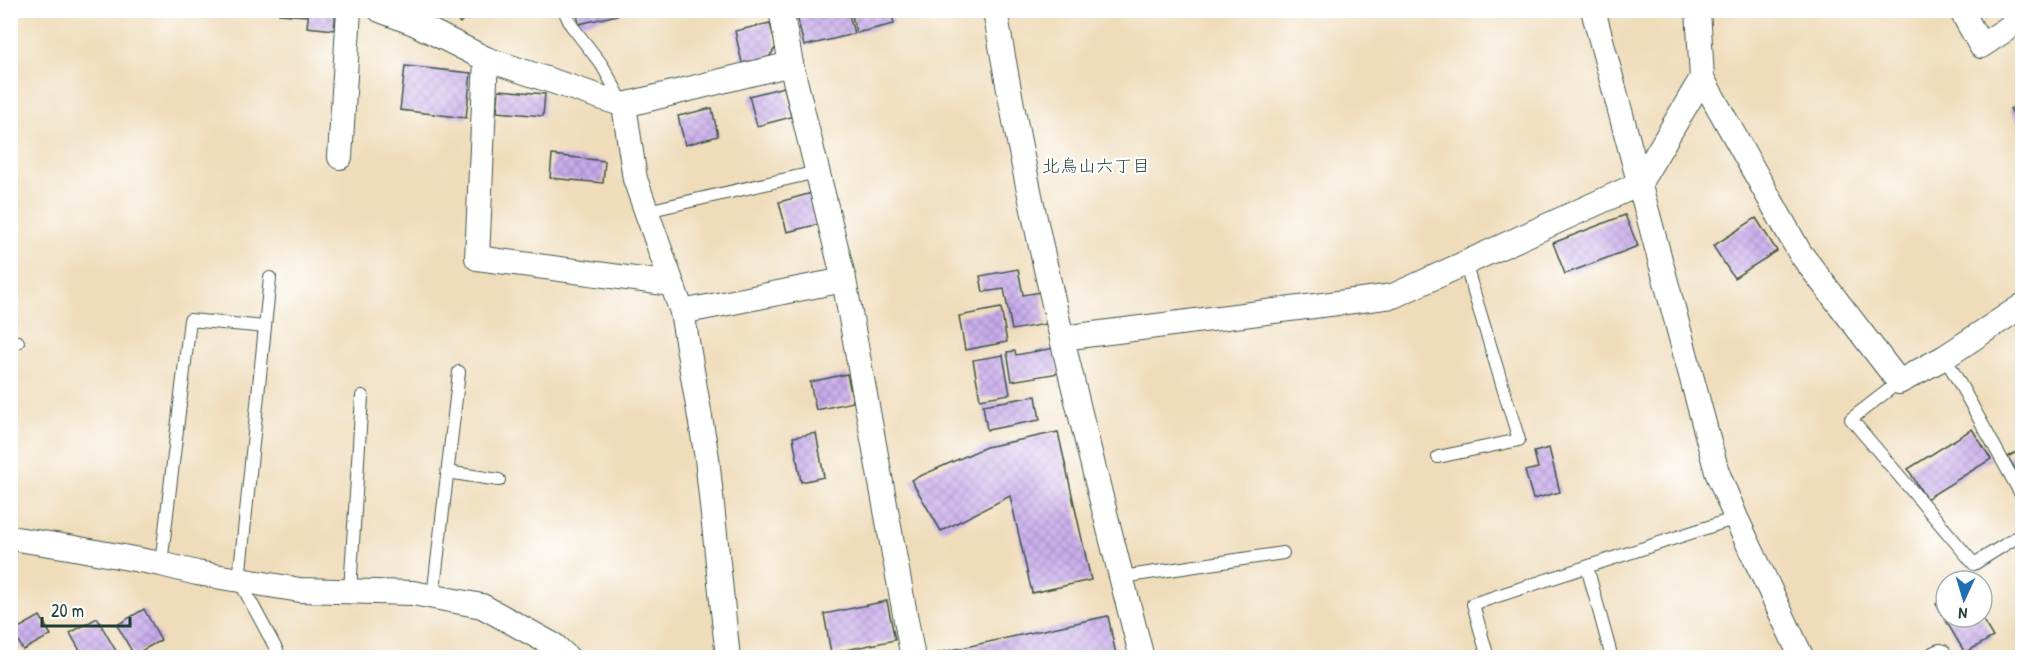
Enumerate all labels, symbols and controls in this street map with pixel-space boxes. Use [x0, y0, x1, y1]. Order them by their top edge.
district label: 北烏山六丁目 [1042, 153, 1150, 178]
north arrow [1934, 569, 1994, 629]
scale bar [42, 590, 130, 628]
text: 20 m [51, 598, 84, 623]
text: N [1957, 603, 1968, 625]

